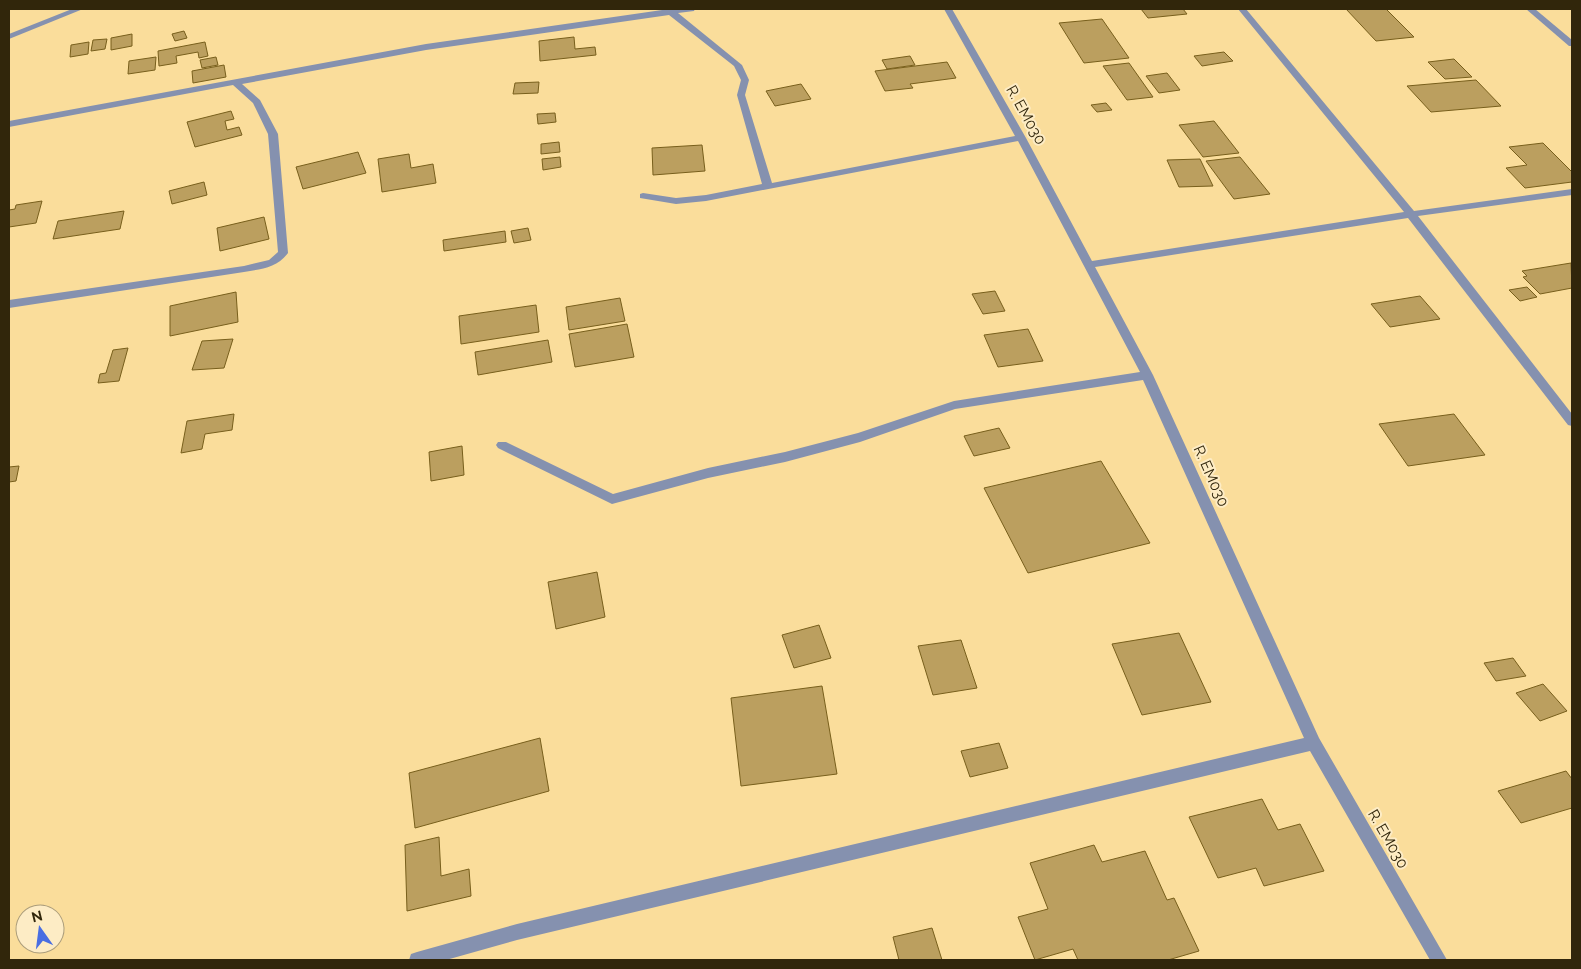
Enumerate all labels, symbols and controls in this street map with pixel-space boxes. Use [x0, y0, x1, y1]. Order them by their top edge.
street label: R. EM030 [1002, 82, 1050, 148]
street label: R. EM030 [1190, 443, 1232, 509]
street label: R. EM030 [1364, 806, 1412, 872]
north arrow [15, 904, 65, 954]
text: N [30, 907, 44, 925]

